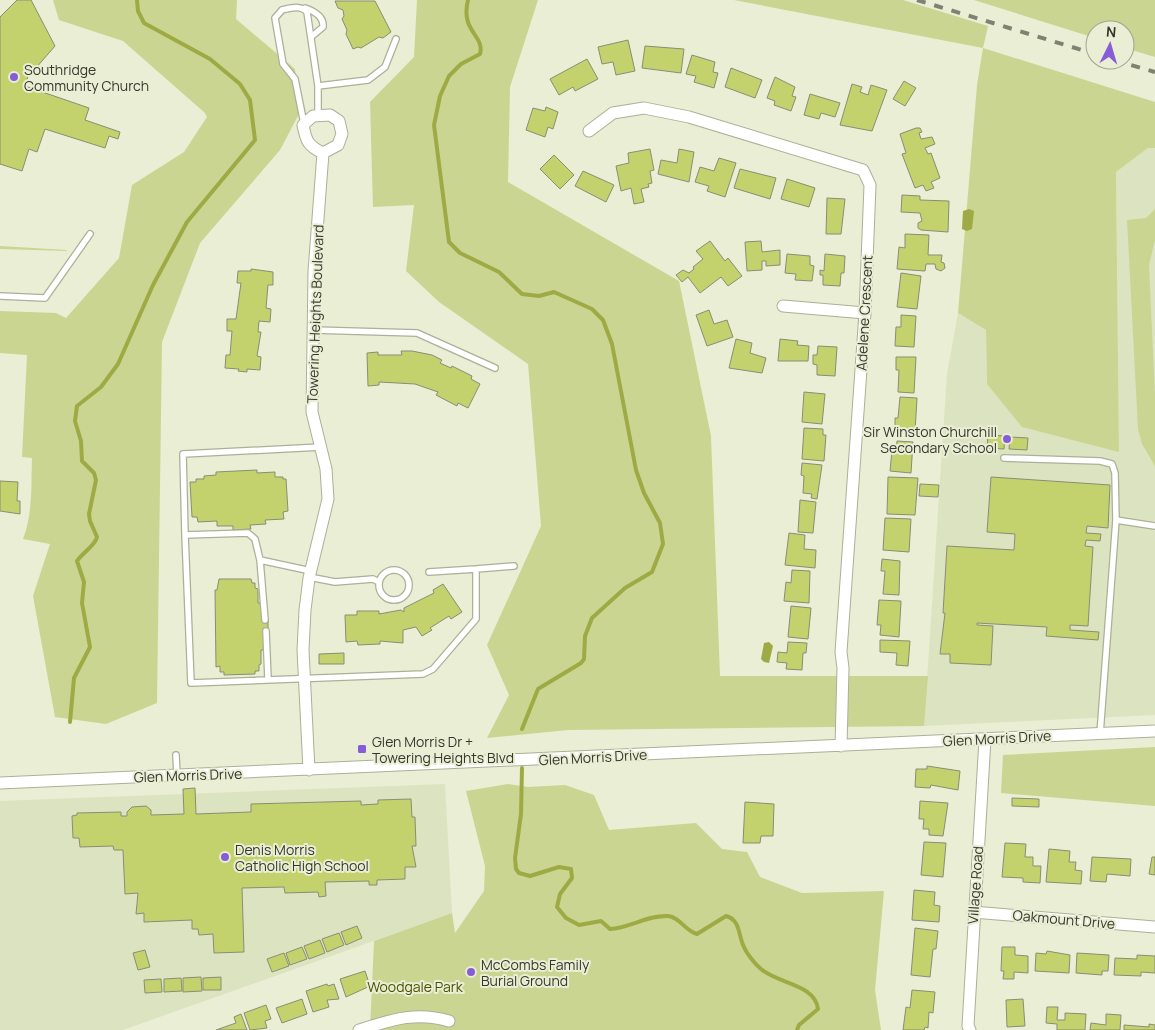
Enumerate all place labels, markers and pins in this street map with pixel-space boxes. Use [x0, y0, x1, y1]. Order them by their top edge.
place label: Southridge Community Church [24, 60, 149, 95]
marker: Southridge Community Church [8, 71, 20, 83]
place label: Sir Winston Churchill Secondary School [863, 422, 997, 457]
marker: Sir Winston Churchill Secondary School [1001, 433, 1013, 445]
place label: Glen Morris Dr + Towering Heights Blvd [372, 732, 514, 767]
marker: Glen Morris Dr + Towering Heights Blvd [356, 743, 368, 755]
place label: Denis Morris Catholic High School [235, 840, 369, 875]
marker: Denis Morris Catholic High School [219, 851, 231, 863]
place label: McCombs Family Burial Ground [481, 955, 590, 990]
marker: McCombs Family Burial Ground [465, 966, 477, 978]

